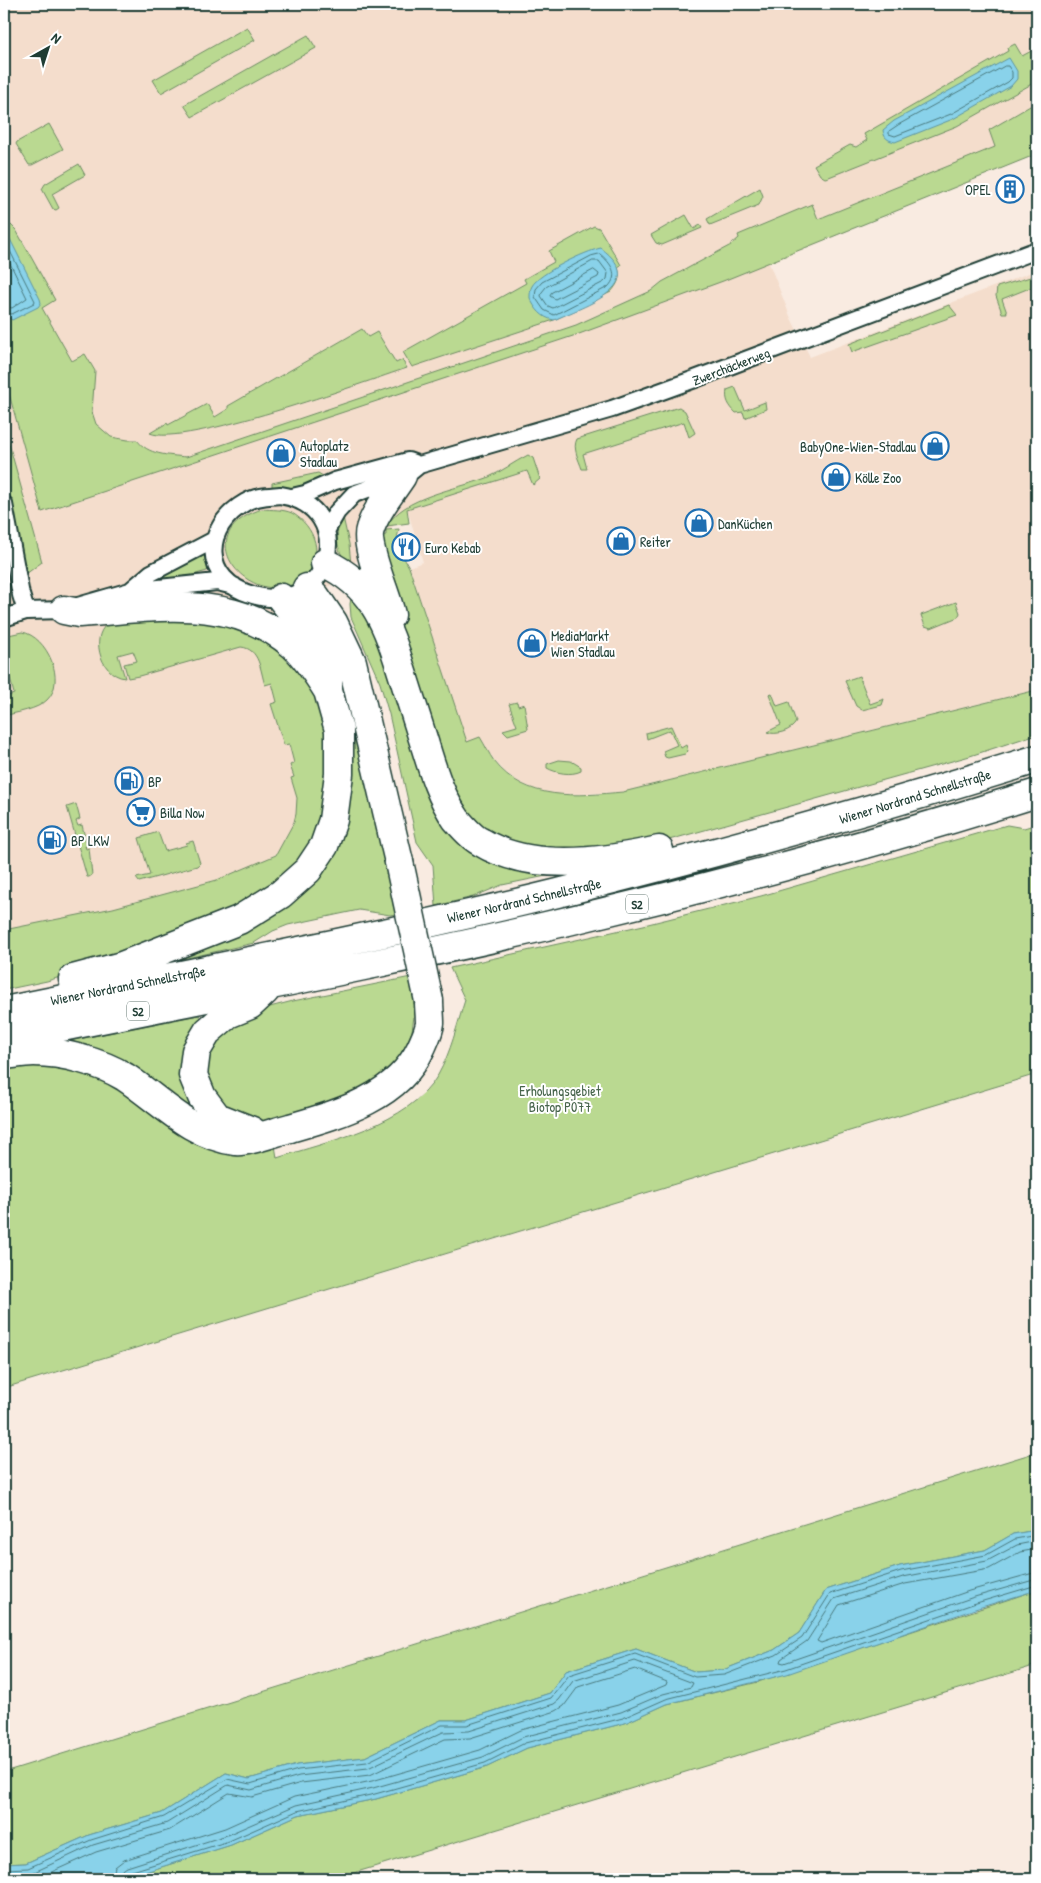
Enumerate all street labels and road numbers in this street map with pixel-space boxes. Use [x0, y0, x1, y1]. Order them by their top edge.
street label: Zwerchäckerweg [689, 342, 773, 390]
street label: Wiener Nordrand Schnellstraße [837, 764, 994, 829]
street label: Wiener Nordrand Schnellstraße [445, 873, 603, 928]
road number: S2 [626, 894, 648, 914]
street label: Wiener Nordrand Schnellstraße [49, 961, 208, 1010]
road number: S2 [127, 1001, 149, 1020]

